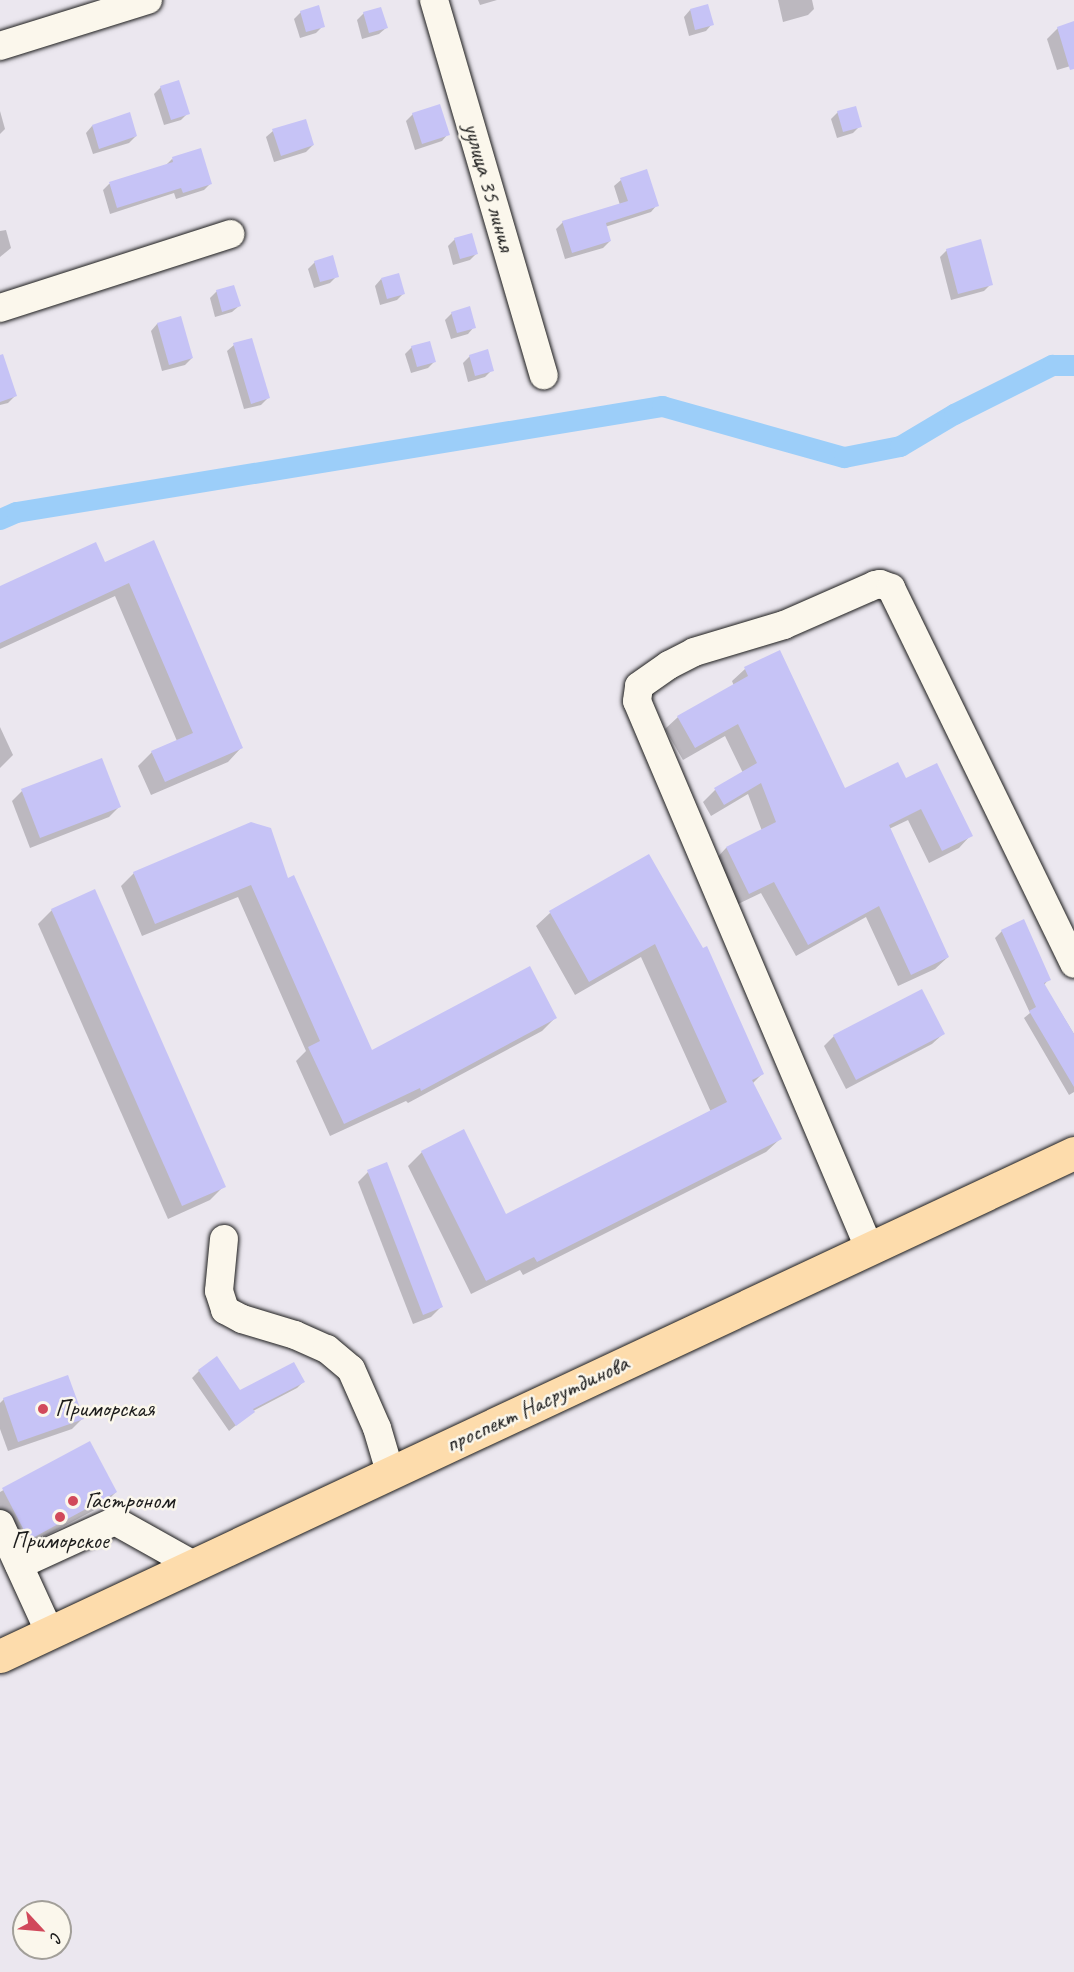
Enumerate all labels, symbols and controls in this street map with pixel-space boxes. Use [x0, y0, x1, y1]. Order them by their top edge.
street label: уулица 35 линия [457, 120, 521, 254]
street label: проспект Насрутдинова [442, 1349, 632, 1459]
place label: Приморская [55, 1395, 155, 1423]
marker: Приморская [36, 1402, 50, 1416]
place label: Гастроном [85, 1487, 174, 1515]
marker: Гастроном [66, 1494, 80, 1508]
marker: Приморское [53, 1510, 67, 1524]
place label: Приморское [11, 1527, 109, 1555]
north arrow [12, 1900, 72, 1960]
text: С [46, 1929, 67, 1945]

